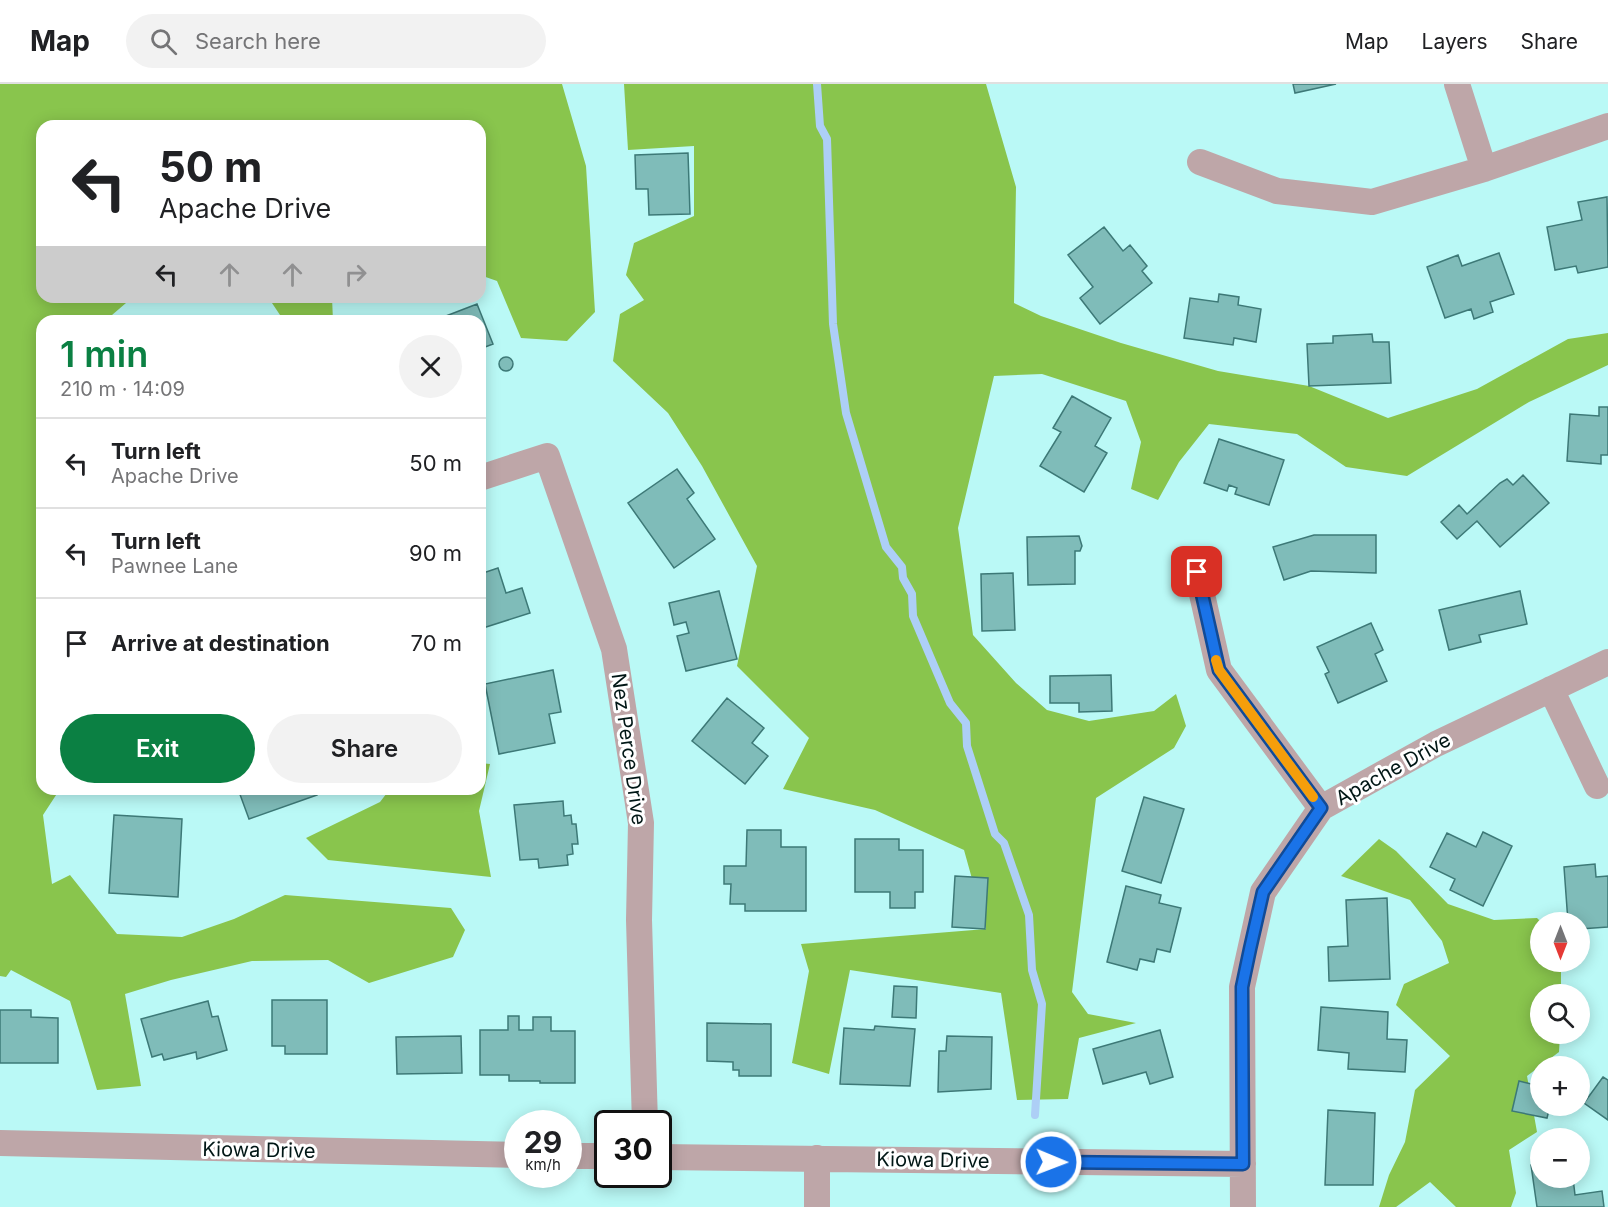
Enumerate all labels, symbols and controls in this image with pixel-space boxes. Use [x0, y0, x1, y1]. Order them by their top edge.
search box [126, 14, 546, 68]
text: Map [30, 24, 90, 58]
icon: search [147, 25, 180, 58]
text: Search here [195, 28, 321, 54]
text: Map [1345, 29, 1389, 54]
text: Layers [1422, 29, 1488, 54]
text: Share [1521, 29, 1578, 54]
text: 50 m [159, 141, 262, 192]
icon: left [60, 144, 138, 222]
text: Apache Drive [159, 192, 331, 225]
icon: left [150, 258, 183, 291]
icon: ahead [213, 258, 246, 291]
icon: ahead [276, 258, 309, 291]
icon: right [339, 258, 372, 291]
text: 1 min [60, 332, 148, 376]
button: close [399, 335, 462, 398]
text: 210 m · 14:09 [60, 377, 185, 401]
text: Turn left [111, 438, 201, 464]
icon: left [60, 447, 93, 480]
text: 50 m [409, 450, 462, 476]
text: Apache Drive [111, 464, 239, 488]
text: Turn left [111, 528, 201, 554]
icon: left [60, 537, 93, 570]
text: 90 m [409, 540, 462, 566]
pin [1171, 546, 1222, 597]
text: Pawnee Lane [111, 554, 238, 578]
icon: arrive [1180, 555, 1213, 588]
icon: arrive [60, 627, 93, 660]
text: Arrive at destination [111, 630, 330, 656]
text: 70 m [411, 630, 462, 656]
street label: Nez Perce Drive [606, 672, 652, 826]
button: Exit [60, 714, 255, 783]
button: Share [267, 714, 462, 783]
street label: Apache Drive [1331, 728, 1455, 810]
north arrow [1530, 912, 1590, 972]
map controls [1530, 912, 1590, 1188]
button: search [1530, 984, 1590, 1044]
button: + [1530, 1056, 1590, 1116]
speed limit sign: 30 [594, 1110, 672, 1188]
text: 29 [524, 1124, 562, 1160]
button: − [1530, 1128, 1590, 1188]
position arrow [1019, 1130, 1083, 1194]
street label: Kiowa Drive [202, 1137, 316, 1163]
street label: Kiowa Drive [876, 1147, 990, 1173]
text: km/h [525, 1155, 561, 1174]

